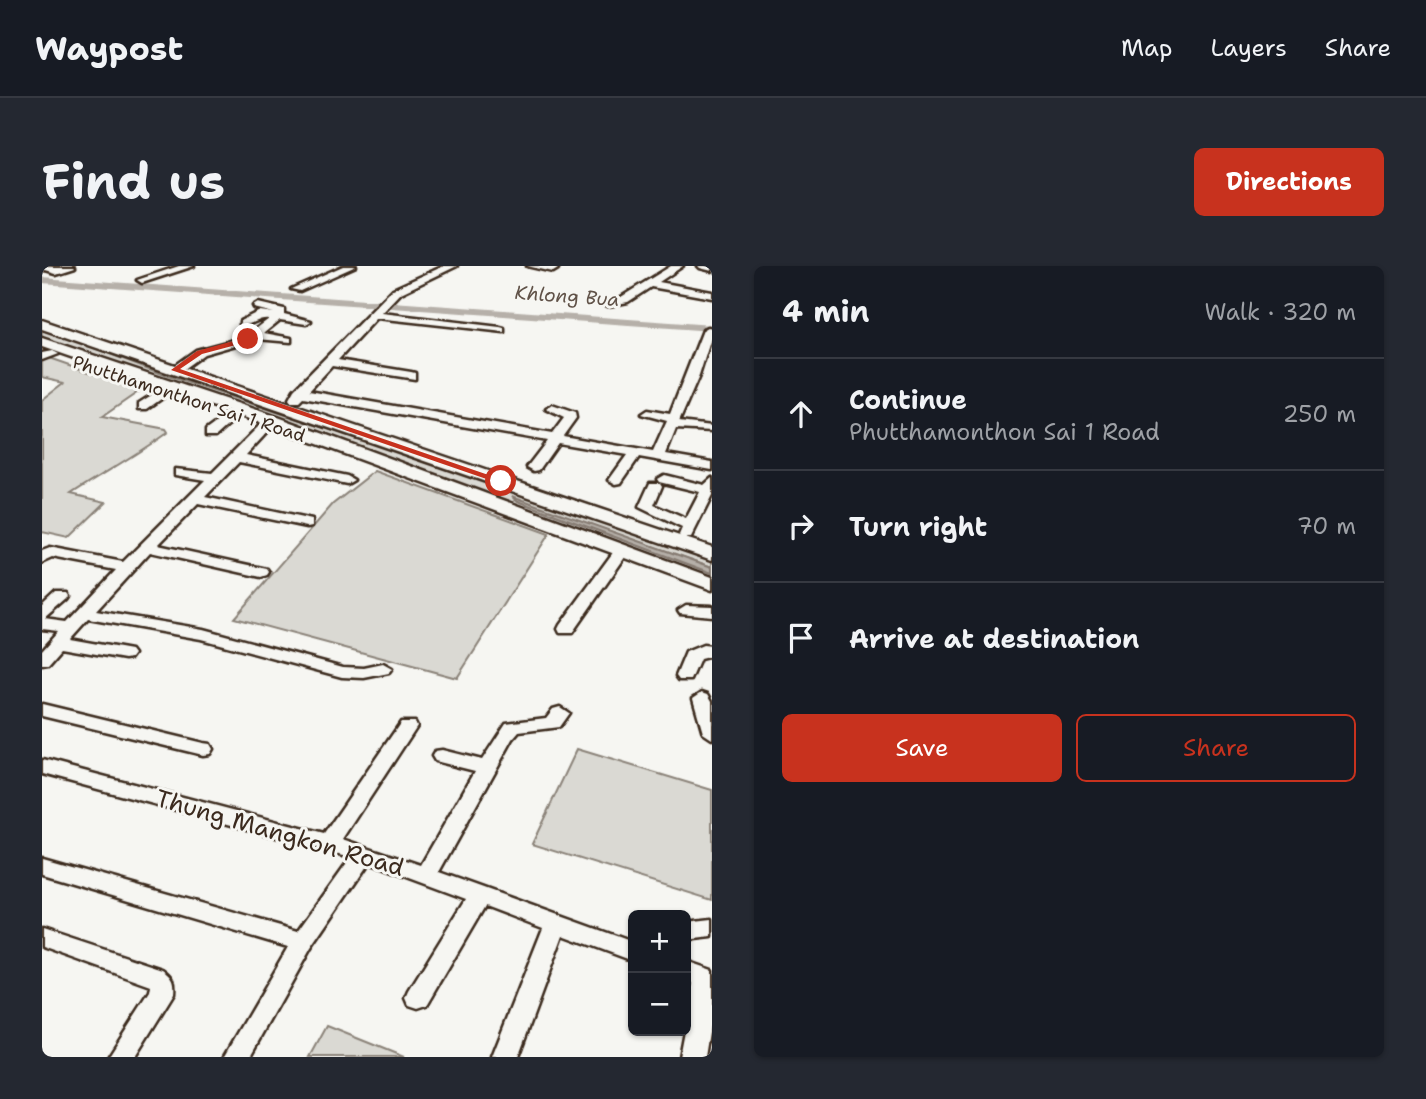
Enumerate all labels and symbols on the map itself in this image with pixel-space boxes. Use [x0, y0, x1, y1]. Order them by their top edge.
water label: Khlong Bua [514, 280, 620, 312]
route end [232, 323, 263, 354]
street label: Phutthamonthon Sai 1 Road [70, 350, 308, 448]
route start [485, 465, 516, 496]
street label: Thung Mangkon Road [152, 782, 408, 884]

